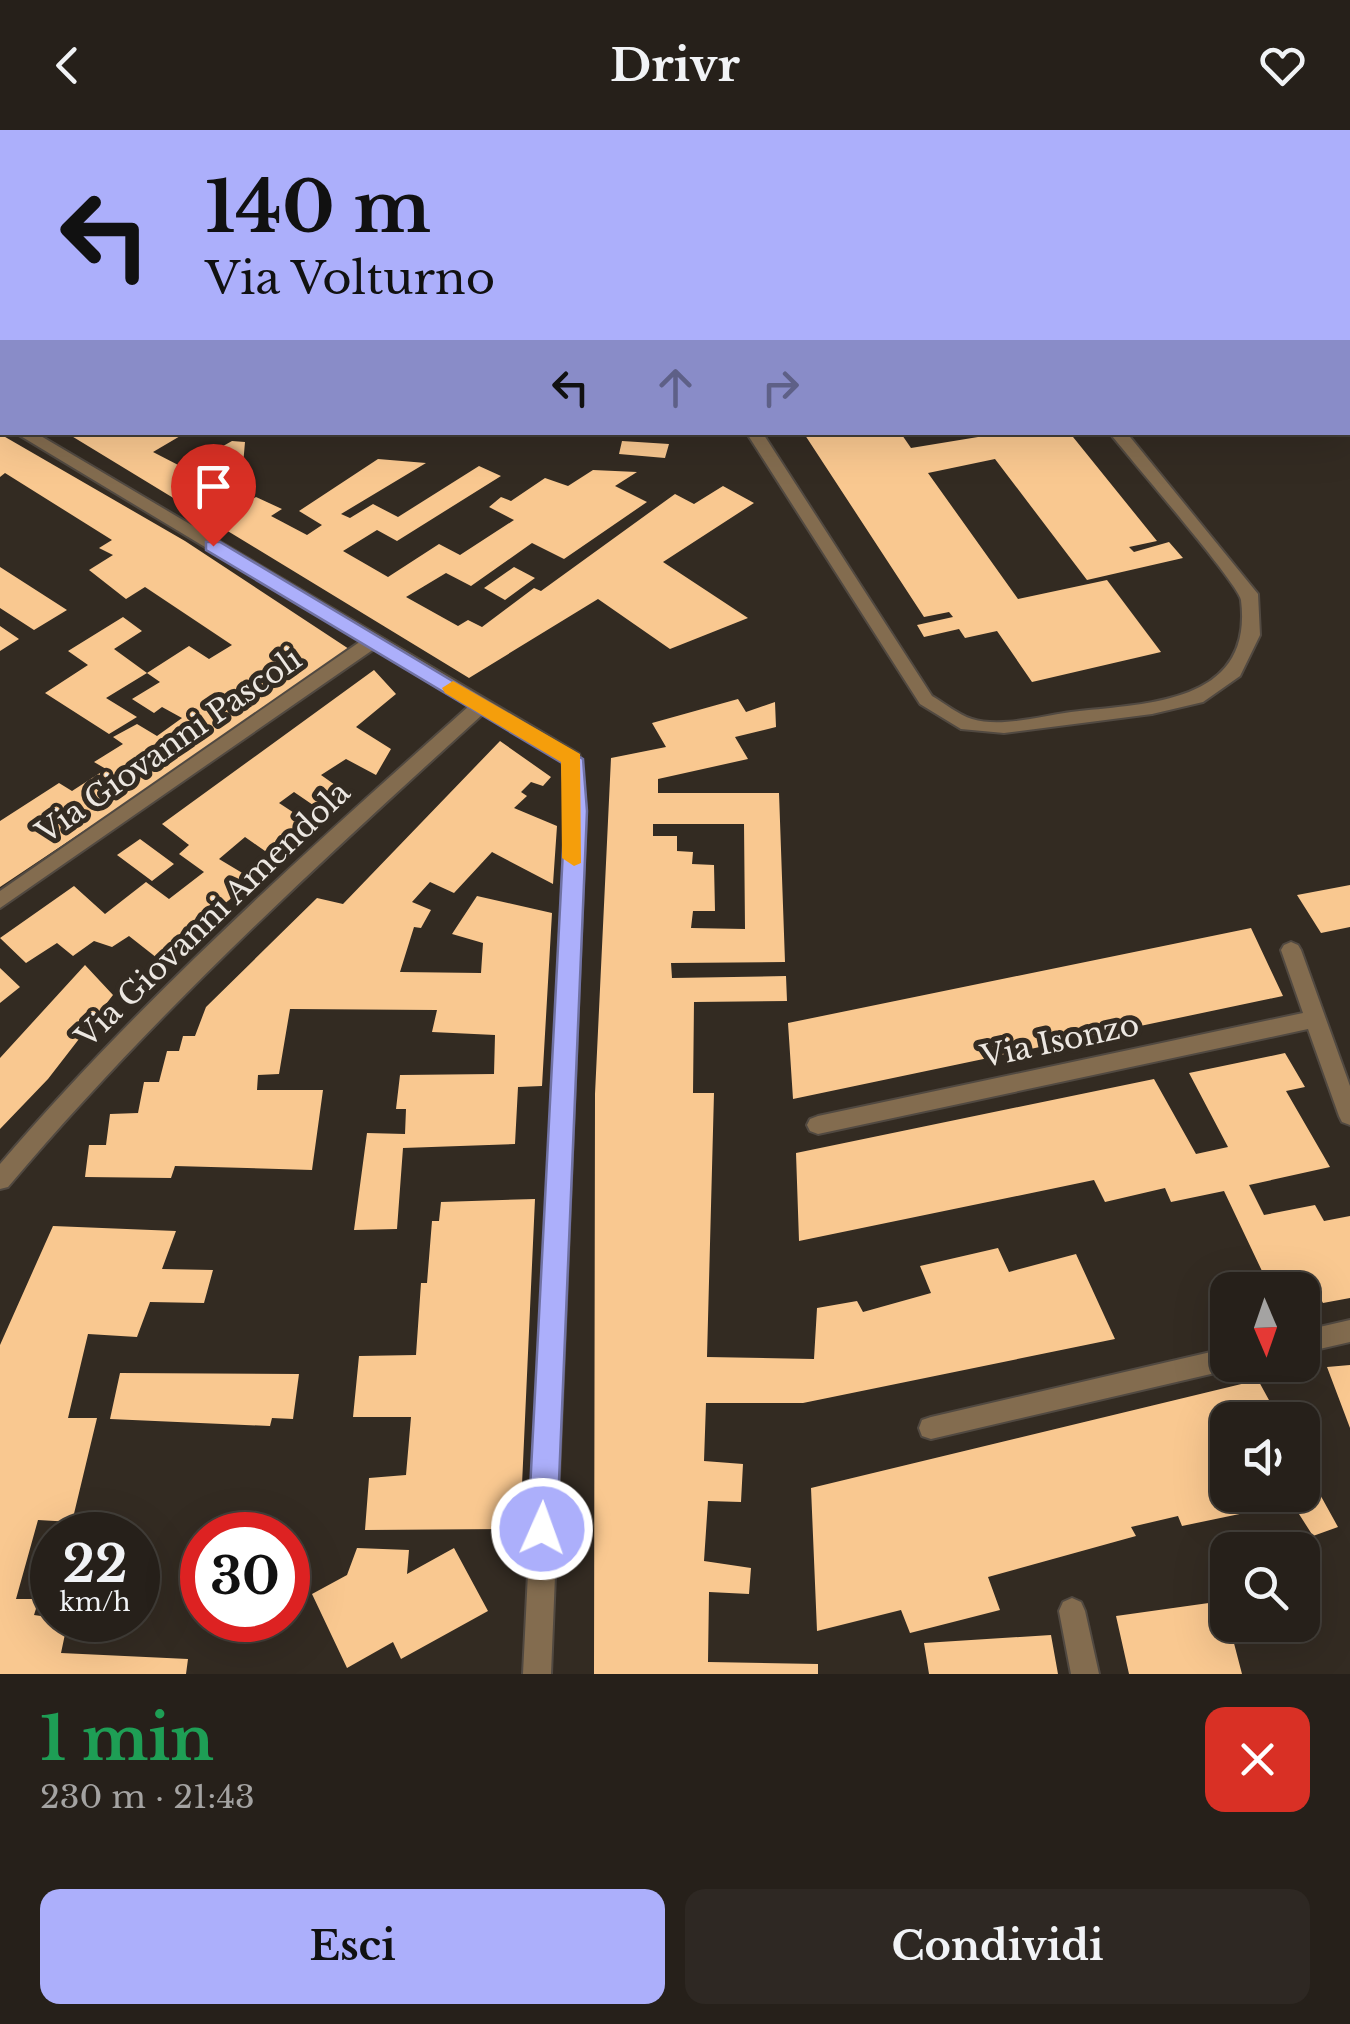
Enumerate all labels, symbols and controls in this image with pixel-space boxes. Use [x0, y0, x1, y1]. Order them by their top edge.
text: Drivr [610, 37, 740, 93]
icon: back [40, 38, 95, 93]
icon: heart [1255, 38, 1310, 93]
text: 140 m [205, 164, 431, 251]
icon: left [40, 170, 170, 300]
text: Via Volturno [205, 250, 495, 306]
icon: left [543, 360, 598, 415]
icon: ahead [648, 360, 703, 415]
icon: right [753, 360, 808, 415]
pin [171, 444, 256, 547]
icon: arrive [186, 459, 241, 514]
street label: Via Giovanni Pascoli [28, 640, 308, 852]
street label: Via Giovanni Amendola [67, 774, 358, 1056]
street label: Via Isonzo [976, 1006, 1142, 1076]
north arrow [1210, 1272, 1320, 1382]
map controls [1210, 1272, 1320, 1642]
button: sound [1210, 1402, 1320, 1512]
position arrow [490, 1477, 594, 1581]
speed limit sign: 30 [180, 1512, 310, 1642]
button: search [1210, 1532, 1320, 1642]
text: 22 [62, 1533, 128, 1596]
text: km/h [60, 1587, 130, 1618]
text: 1 min [40, 1702, 214, 1776]
button: close [1205, 1707, 1310, 1812]
text: 230 m · 21:43 [40, 1777, 255, 1817]
button: Esci [40, 1889, 665, 2004]
button: Condividi [685, 1889, 1310, 2004]

